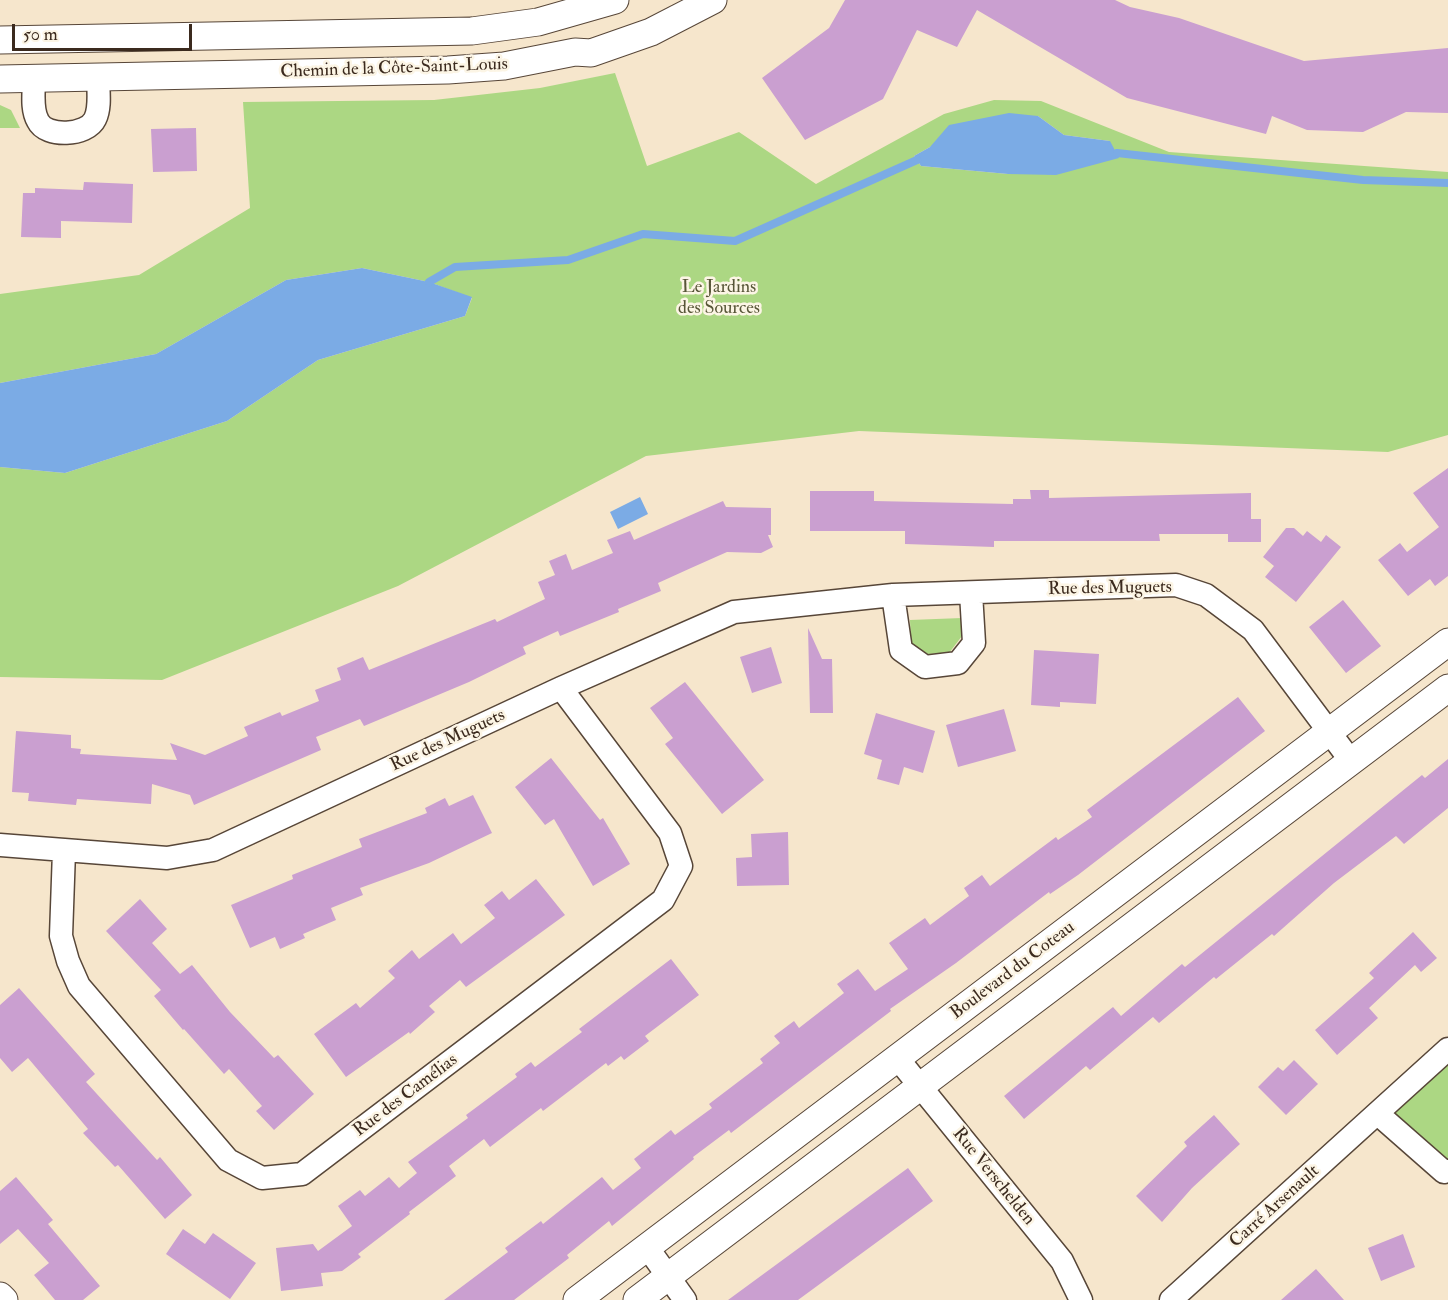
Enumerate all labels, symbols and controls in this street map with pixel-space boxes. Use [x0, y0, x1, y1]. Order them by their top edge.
scale bar [15, 12, 195, 50]
text: 50 m [23, 23, 58, 46]
street label: Chemin de la Côte-Saint-Louis [280, 54, 508, 84]
park label: Le Jardins des Sources [678, 277, 760, 320]
street label: Rue des Muguets [1048, 577, 1172, 601]
street label: Rue des Muguets [387, 705, 509, 777]
street label: Boulevard du Coteau [947, 917, 1079, 1025]
street label: Rue des Camélias [350, 1050, 462, 1142]
street label: Rue Verschelden [947, 1124, 1039, 1230]
street label: Carré Arsenault [1226, 1161, 1324, 1253]

